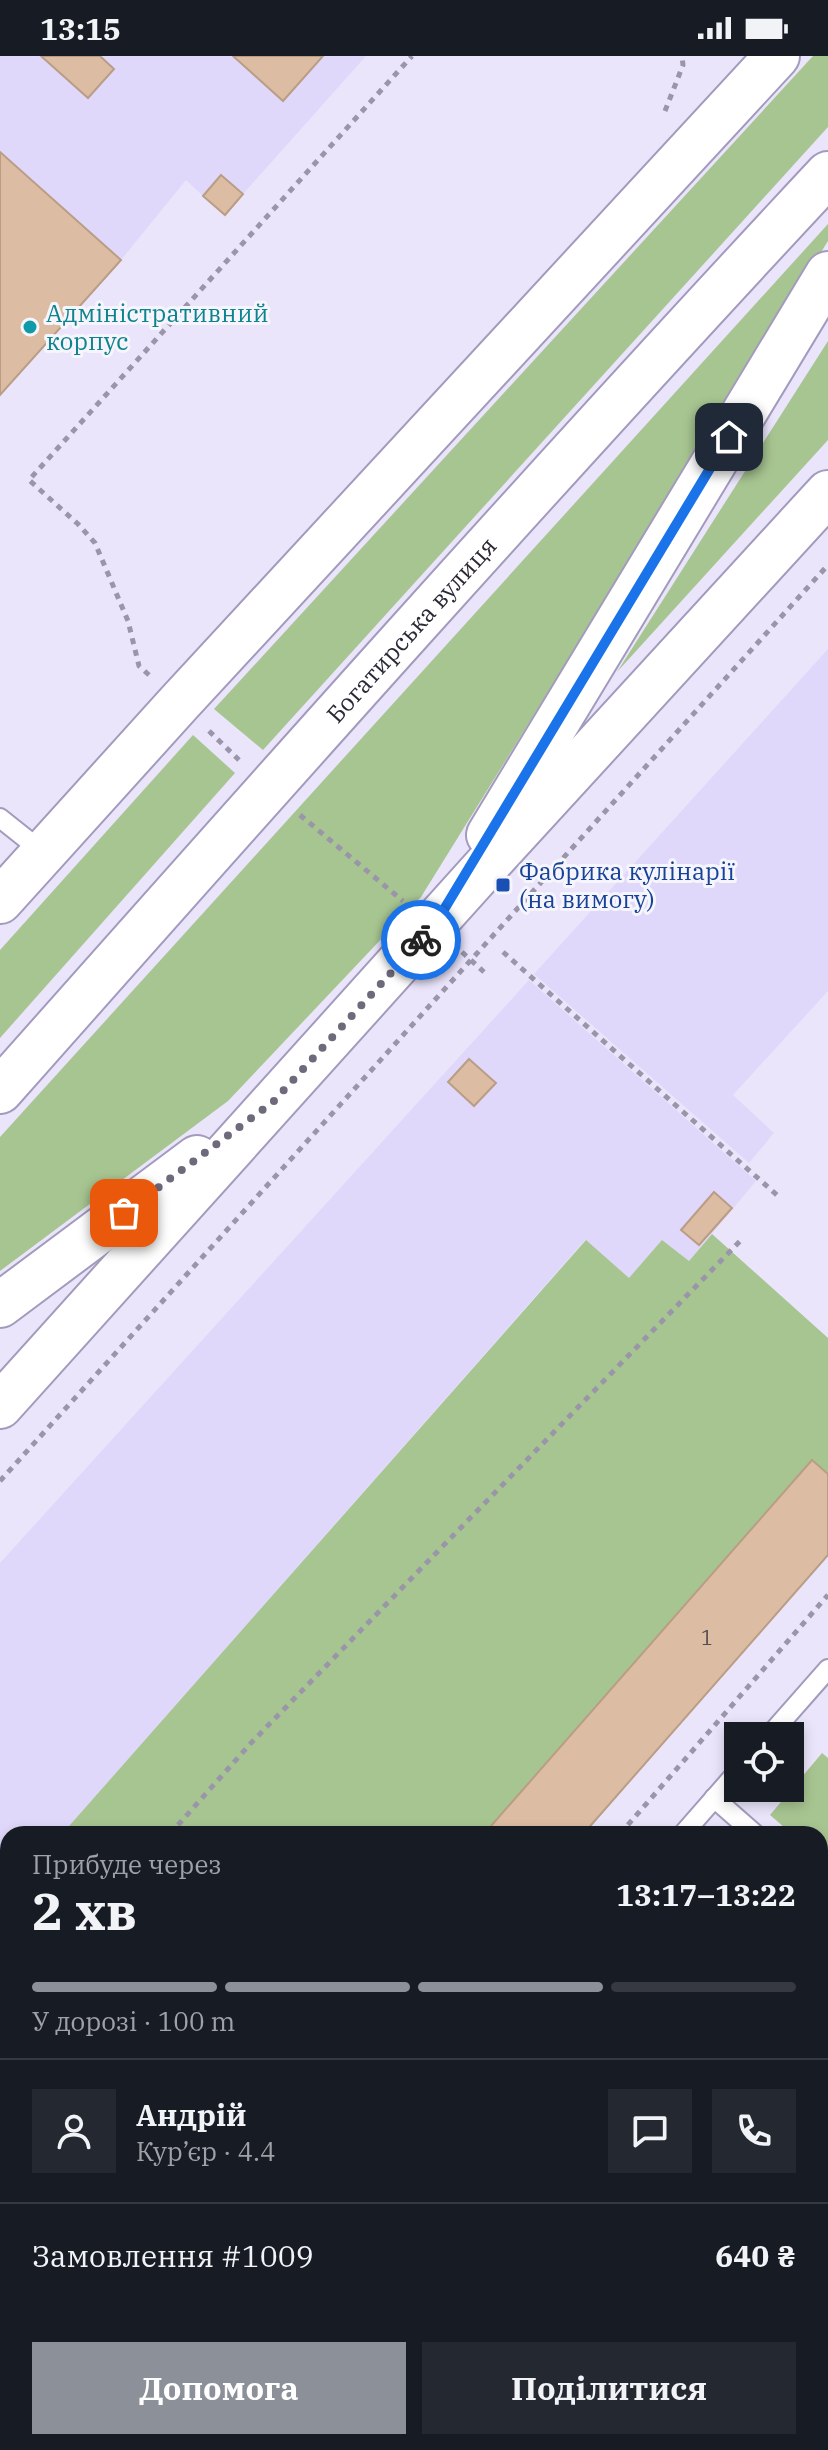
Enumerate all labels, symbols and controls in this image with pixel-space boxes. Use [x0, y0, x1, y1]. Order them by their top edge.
text: 13:15 [40, 9, 121, 48]
place label: Адміністративний корпус [46, 297, 269, 357]
marker: Адміністративний корпус [21, 318, 39, 336]
pin [695, 403, 763, 471]
icon: home [707, 415, 751, 459]
street label: Богатирська вулиця [319, 530, 503, 729]
place label: Фабрика кулінарії (на вимогу) [519, 855, 735, 915]
marker: Фабрика кулінарії (на вимогу) [494, 876, 512, 894]
courier [381, 900, 461, 980]
icon: bike [399, 918, 443, 962]
pin [90, 1179, 158, 1247]
icon: bag [102, 1191, 146, 1235]
house number: 1 [701, 1624, 713, 1651]
map controls [724, 1722, 804, 1802]
button: locate [724, 1722, 804, 1802]
text: Прибуде через [32, 1847, 221, 1881]
text: 13:17–13:22 [616, 1875, 796, 1914]
text: 2 хв [32, 1877, 137, 1944]
text: У дорозі · 100 m [32, 2004, 235, 2038]
button: person [32, 2089, 116, 2173]
button: chat [608, 2089, 692, 2173]
button: phone [712, 2089, 796, 2173]
text: Андрій [136, 2095, 246, 2134]
text: Кур’єр · 4.4 [136, 2134, 276, 2168]
text: Замовлення #1009 [32, 2236, 314, 2275]
text: 640 ₴ [715, 2236, 796, 2275]
button: Допомога [32, 2342, 406, 2434]
button: Поділитися [422, 2342, 796, 2434]

